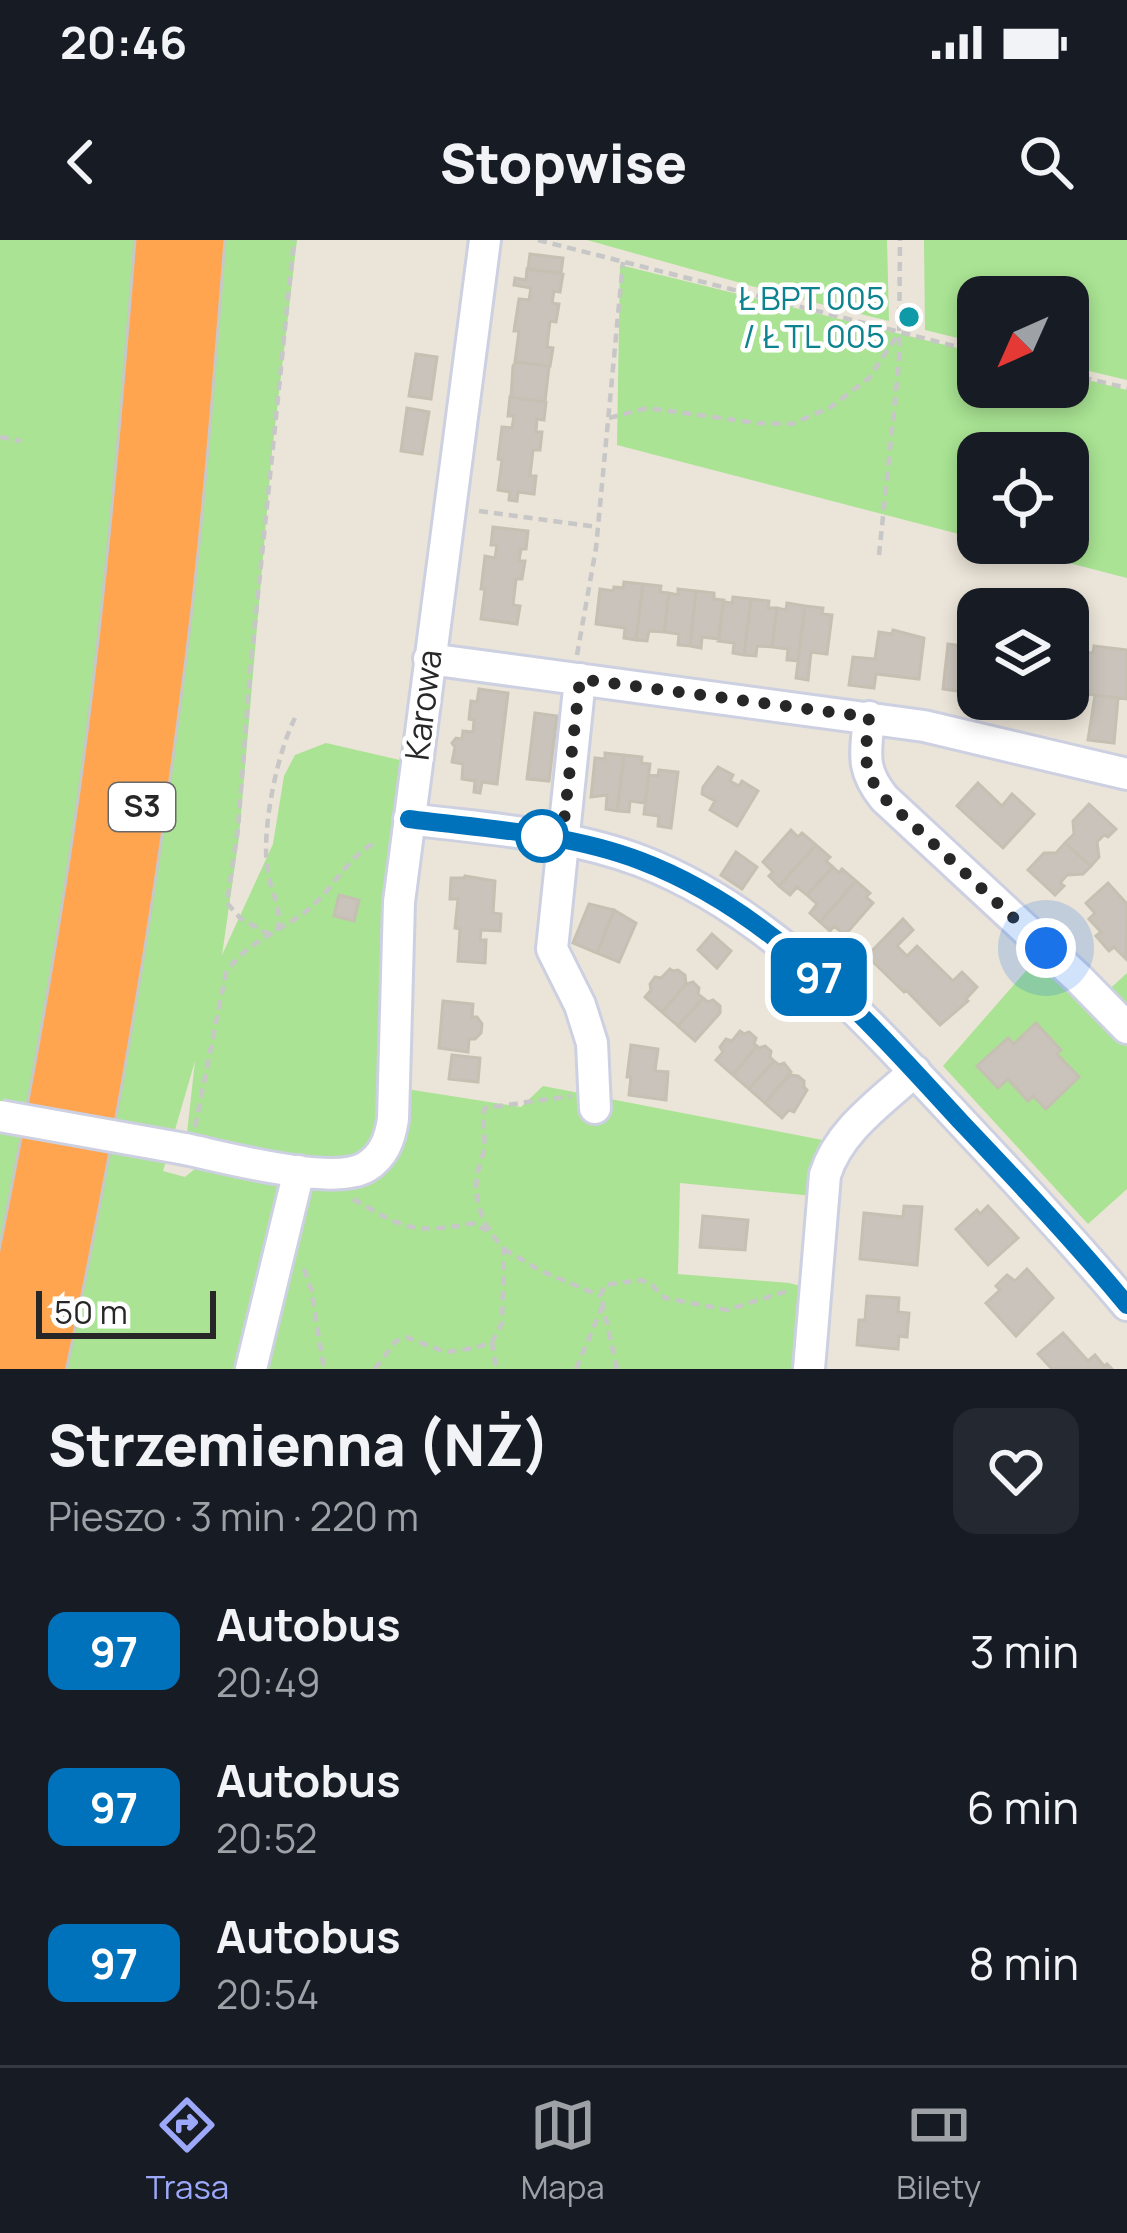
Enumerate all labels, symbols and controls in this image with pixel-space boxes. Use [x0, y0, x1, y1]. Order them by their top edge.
text: 20:46 [60, 11, 187, 73]
text: Stopwise [440, 125, 687, 199]
icon: back [48, 129, 114, 195]
icon: search [1013, 129, 1079, 195]
place label: Ł BPT 005 / Ł TL 005 [738, 275, 885, 358]
north arrow [957, 276, 1089, 408]
map controls [957, 276, 1089, 720]
marker: Ł BPT 005 / Ł TL 005 [896, 304, 922, 330]
button: locate [957, 432, 1089, 564]
button: layers [957, 588, 1089, 720]
street label: Karowa [393, 647, 452, 763]
road number: S3 [109, 783, 175, 831]
unlabelled marker [517, 811, 567, 861]
your location [1016, 918, 1076, 978]
line badge: 97 [765, 938, 873, 1016]
text: 97 [795, 948, 843, 1006]
scale bar [36, 1285, 216, 1338]
text: 50 m [54, 1289, 128, 1334]
text: Strzemienna (NŻ) [48, 1405, 550, 1483]
button: heart [953, 1408, 1079, 1534]
text: Pieszo · 3 min · 220 m [48, 1489, 419, 1543]
text: Autobus [216, 1593, 401, 1655]
text: 3 min [970, 1620, 1079, 1682]
text: 97 [90, 1622, 138, 1680]
text: 20:49 [216, 1655, 320, 1709]
text: Autobus [216, 1749, 401, 1811]
text: 6 min [967, 1776, 1079, 1838]
text: 97 [90, 1778, 138, 1836]
text: 20:52 [216, 1811, 317, 1865]
text: Autobus [216, 1905, 401, 1967]
text: 8 min [968, 1932, 1079, 1994]
text: 97 [90, 1934, 138, 1992]
text: 20:54 [216, 1967, 319, 2021]
tab: Trasa [146, 2092, 229, 2209]
tab: Mapa [521, 2092, 605, 2209]
tab: Bilety [896, 2092, 981, 2209]

